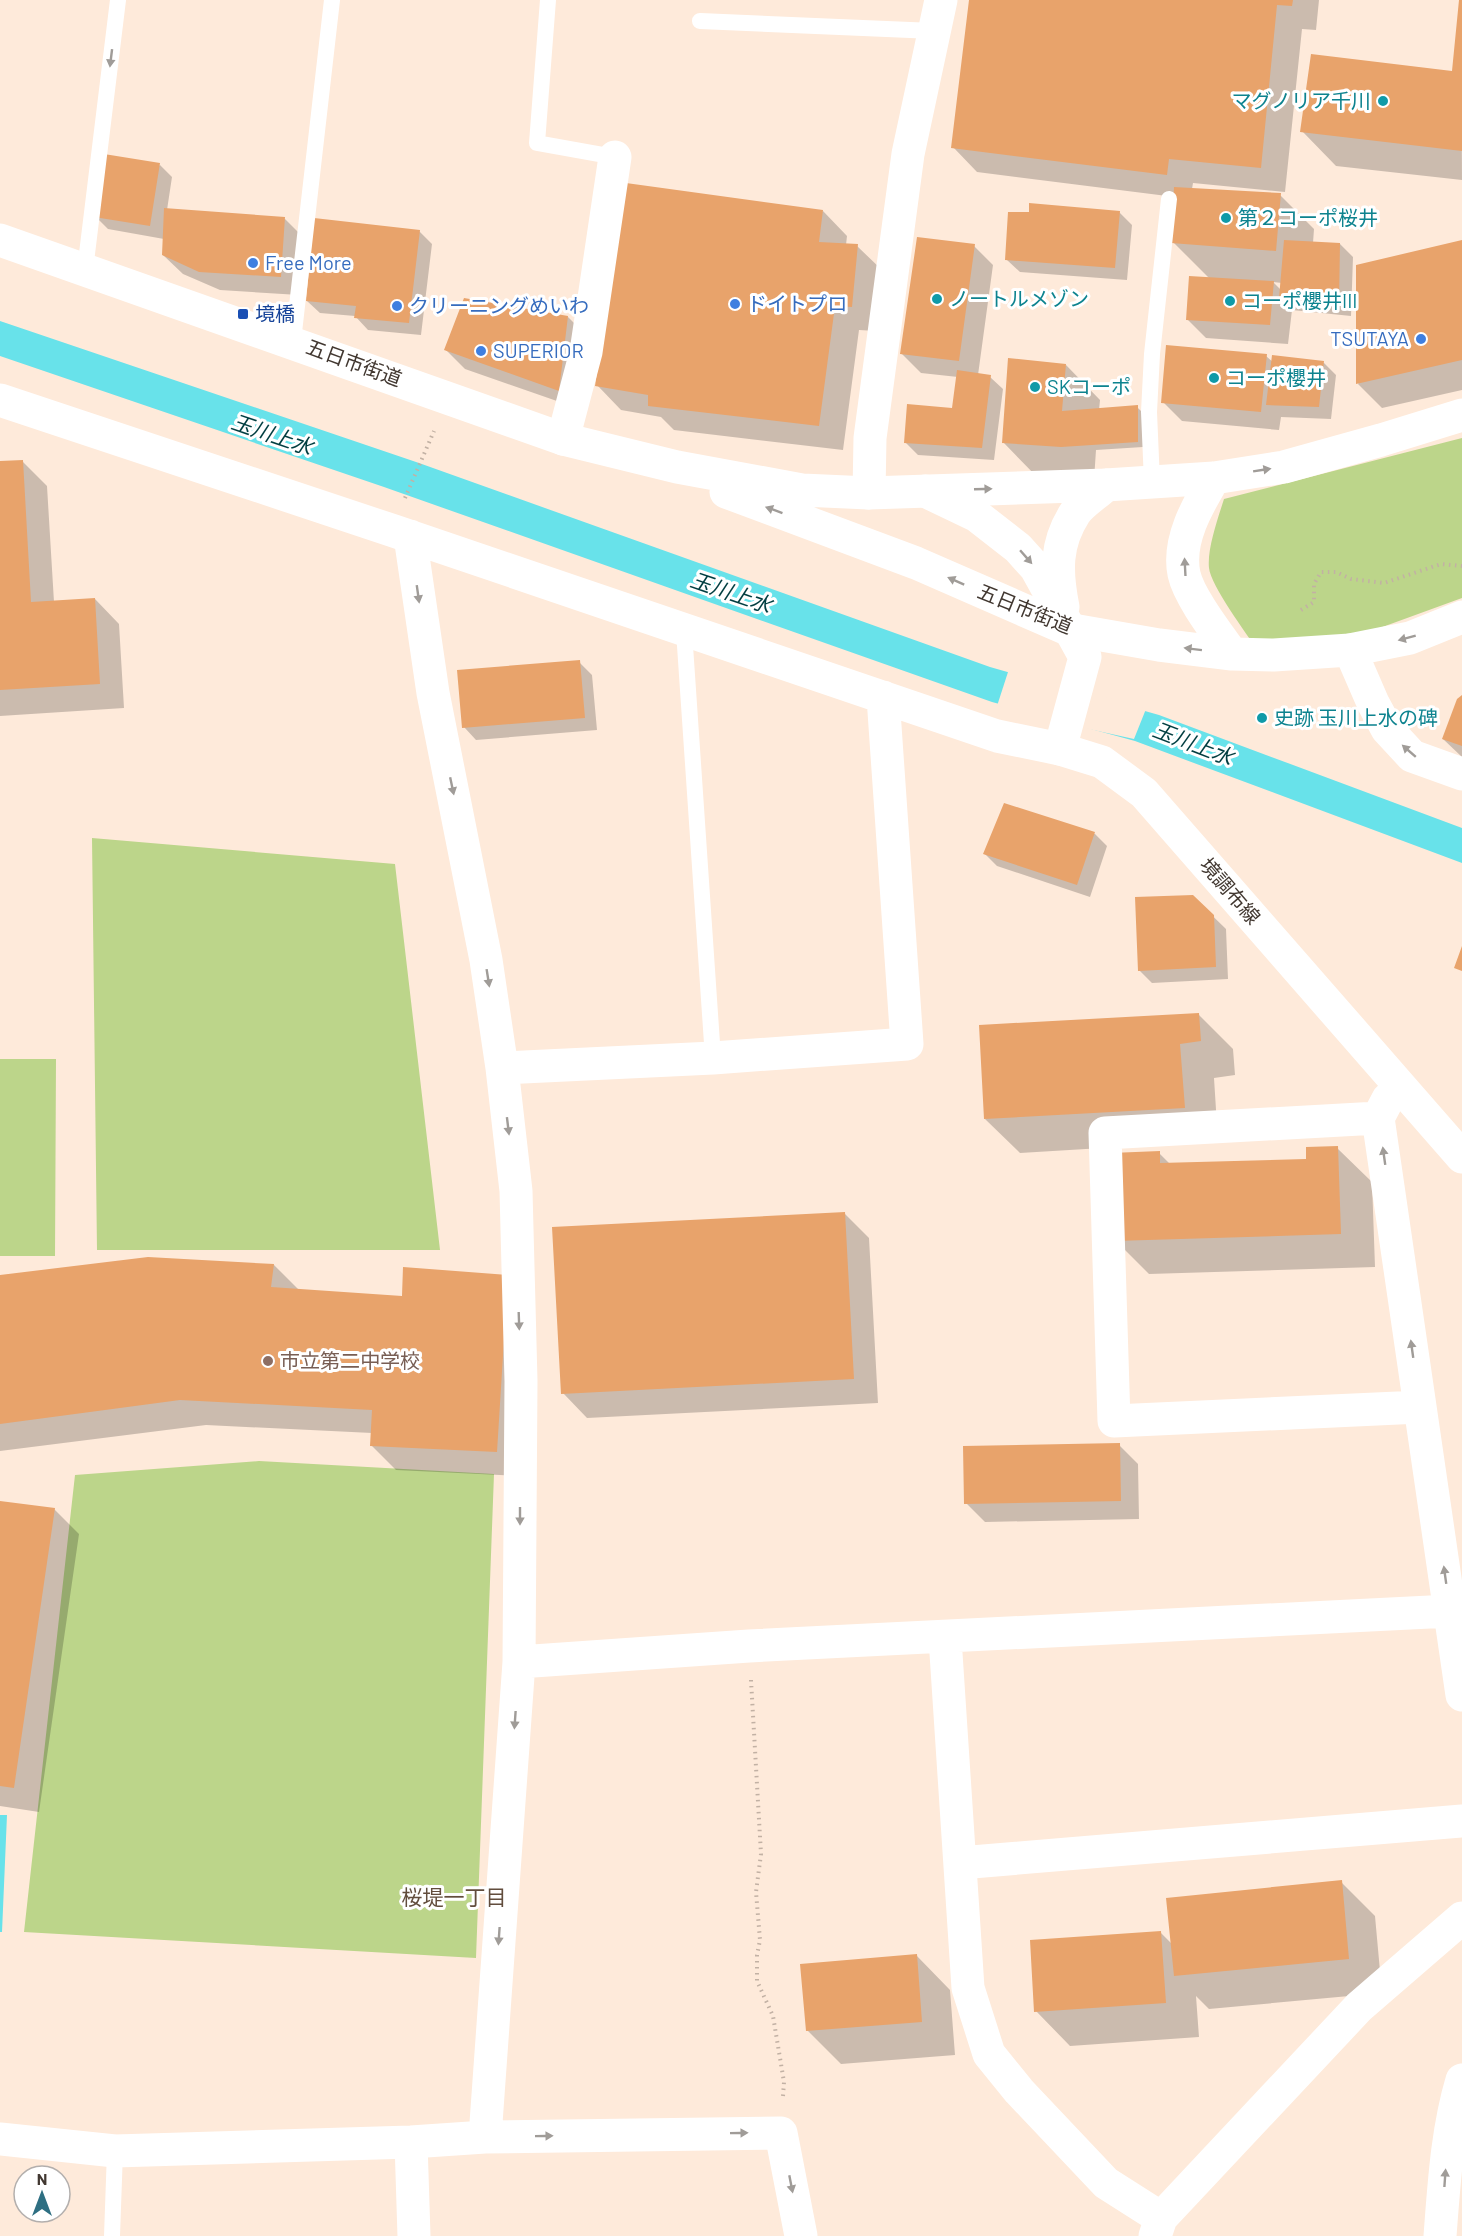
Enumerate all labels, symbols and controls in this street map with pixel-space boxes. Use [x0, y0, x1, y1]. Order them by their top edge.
one-way arrow [106, 49, 116, 68]
place label: マグノリア千川 [1231, 88, 1371, 112]
marker: マグノリア千川 [1376, 94, 1390, 108]
place label: 第２コーポ桜井 [1238, 205, 1378, 229]
marker: 第２コーポ桜井 [1219, 211, 1233, 225]
place label: Free More [265, 250, 352, 274]
marker: Free More [246, 256, 260, 270]
place label: ノートルメゾン [949, 286, 1089, 310]
place label: コーポ櫻井III [1242, 288, 1358, 312]
place label: ドイトプロ [747, 291, 847, 315]
marker: ノートルメゾン [930, 292, 944, 306]
place label: クリーニングめいわ [409, 293, 589, 317]
marker: コーポ櫻井III [1223, 294, 1237, 308]
marker: ドイトプロ [728, 297, 742, 311]
marker: クリーニングめいわ [390, 299, 404, 313]
place label: 境橋 [255, 301, 295, 325]
marker: 境橋 [236, 307, 250, 321]
place label: TSUTAYA [1330, 326, 1409, 350]
marker: TSUTAYA [1414, 332, 1428, 346]
street label: 五日市街道 [303, 334, 405, 390]
place label: SUPERIOR [493, 338, 584, 362]
marker: SUPERIOR [474, 344, 488, 358]
place label: コーポ櫻井 [1226, 365, 1326, 389]
marker: コーポ櫻井 [1207, 371, 1221, 385]
place label: SKコーポ [1047, 374, 1131, 398]
marker: SKコーポ [1028, 380, 1042, 394]
water label: 玉川上水 [229, 408, 318, 460]
one-way arrow [1252, 466, 1271, 475]
one-way arrow [974, 484, 993, 494]
one-way arrow [765, 504, 783, 514]
one-way arrow [1019, 549, 1032, 564]
one-way arrow [1180, 557, 1190, 576]
water label: 玉川上水 [688, 566, 777, 618]
one-way arrow [947, 576, 964, 585]
street label: 五日市街道 [975, 578, 1076, 638]
one-way arrow [414, 585, 423, 604]
one-way arrow [1398, 634, 1416, 643]
one-way arrow [1184, 644, 1203, 654]
place label: 史跡 玉川上水の碑 [1274, 705, 1438, 729]
marker: 史跡 玉川上水の碑 [1255, 711, 1269, 725]
water label: 玉川上水 [1150, 716, 1239, 770]
one-way arrow [1402, 745, 1417, 758]
one-way arrow [448, 777, 457, 796]
street label: 境調布線 [1195, 852, 1266, 928]
one-way arrow [484, 968, 493, 987]
one-way arrow [504, 1117, 513, 1136]
one-way arrow [1379, 1146, 1388, 1165]
one-way arrow [515, 1311, 524, 1330]
one-way arrow [1407, 1339, 1416, 1358]
place label: 市立第二中学校 [280, 1348, 420, 1372]
marker: 市立第二中学校 [261, 1354, 275, 1368]
one-way arrow [515, 1506, 525, 1525]
one-way arrow [1440, 1565, 1449, 1584]
one-way arrow [510, 1711, 520, 1730]
district label: 桜堤一丁目 [402, 1884, 507, 1909]
one-way arrow [495, 1926, 504, 1945]
one-way arrow [729, 2129, 748, 2138]
one-way arrow [534, 2131, 553, 2141]
north arrow [12, 2164, 72, 2224]
one-way arrow [1440, 2168, 1450, 2187]
text: N [37, 2169, 47, 2188]
one-way arrow [787, 2175, 796, 2194]

